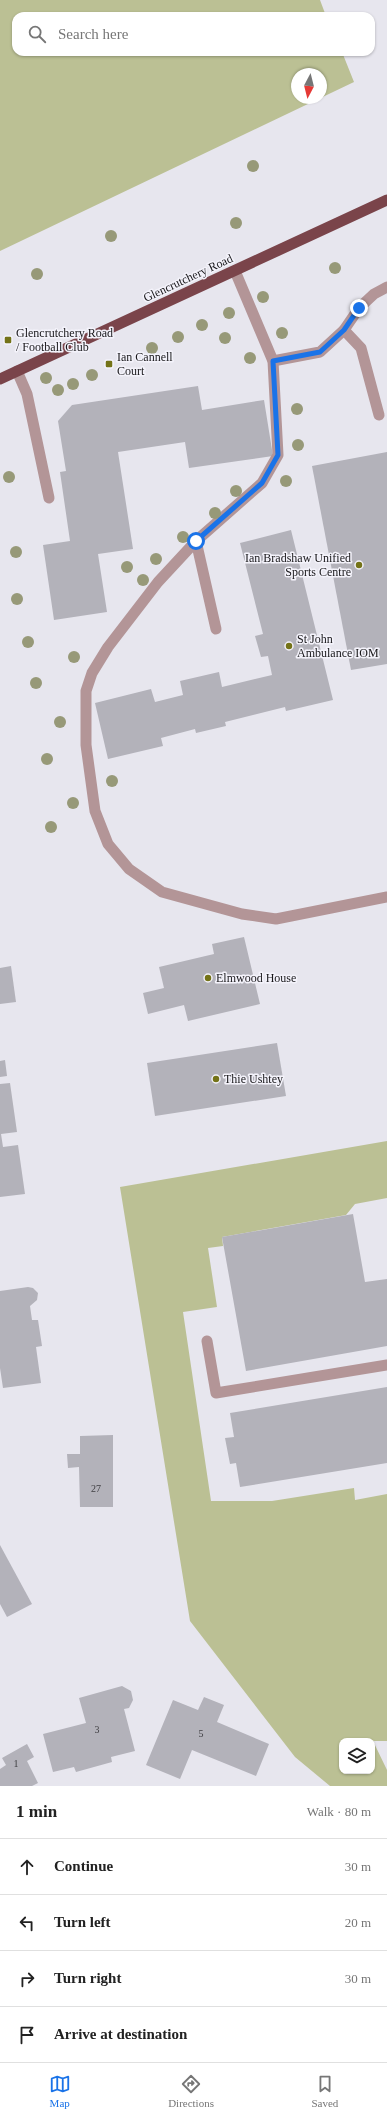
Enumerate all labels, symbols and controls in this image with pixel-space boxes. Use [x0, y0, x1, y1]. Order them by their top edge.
search box [12, 12, 375, 56]
icon: search [26, 23, 48, 45]
text: Search here [58, 26, 128, 42]
north arrow [291, 68, 327, 104]
street label: Glencrutchery Road [141, 251, 235, 305]
route end [350, 299, 368, 317]
place label: Glencrutchery Road / Football Club [16, 326, 113, 354]
marker: Glencrutchery Road / Football Club [3, 335, 13, 345]
place label: Ian Cannell Court [117, 350, 173, 378]
marker: Ian Cannell Court [104, 359, 114, 369]
route start [187, 532, 205, 550]
place label: Ian Bradshaw Unified Sports Centre [245, 551, 351, 579]
marker: Ian Bradshaw Unified Sports Centre [354, 560, 364, 570]
place label: St John Ambulance IOM [297, 632, 379, 660]
marker: St John Ambulance IOM [284, 641, 294, 651]
place label: Elmwood House [216, 971, 296, 985]
marker: Elmwood House [203, 973, 213, 983]
place label: Thie Ushtey [224, 1072, 283, 1086]
marker: Thie Ushtey [211, 1074, 221, 1084]
house number: 27 [91, 1483, 101, 1494]
house number: 3 [95, 1724, 100, 1735]
house number: 5 [199, 1728, 204, 1739]
map controls [339, 1738, 375, 1774]
button: layers [339, 1738, 375, 1774]
house number: 1 [14, 1758, 19, 1769]
text: 1 min [16, 1802, 57, 1821]
text: Walk · 80 m [307, 1804, 371, 1819]
icon: ahead [16, 1856, 38, 1878]
text: Continue [54, 1858, 113, 1874]
text: 30 m [345, 1859, 371, 1874]
icon: left [16, 1912, 38, 1934]
text: Turn left [54, 1914, 111, 1930]
text: 20 m [345, 1915, 371, 1930]
icon: right [16, 1968, 38, 1990]
text: Turn right [54, 1970, 121, 1986]
text: 30 m [345, 1971, 371, 1986]
icon: arrive [16, 2024, 38, 2046]
text: Arrive at destination [54, 2026, 187, 2042]
tab: Map [49, 2073, 71, 2109]
tab: Directions [168, 2073, 214, 2109]
tab: Saved [311, 2073, 338, 2109]

